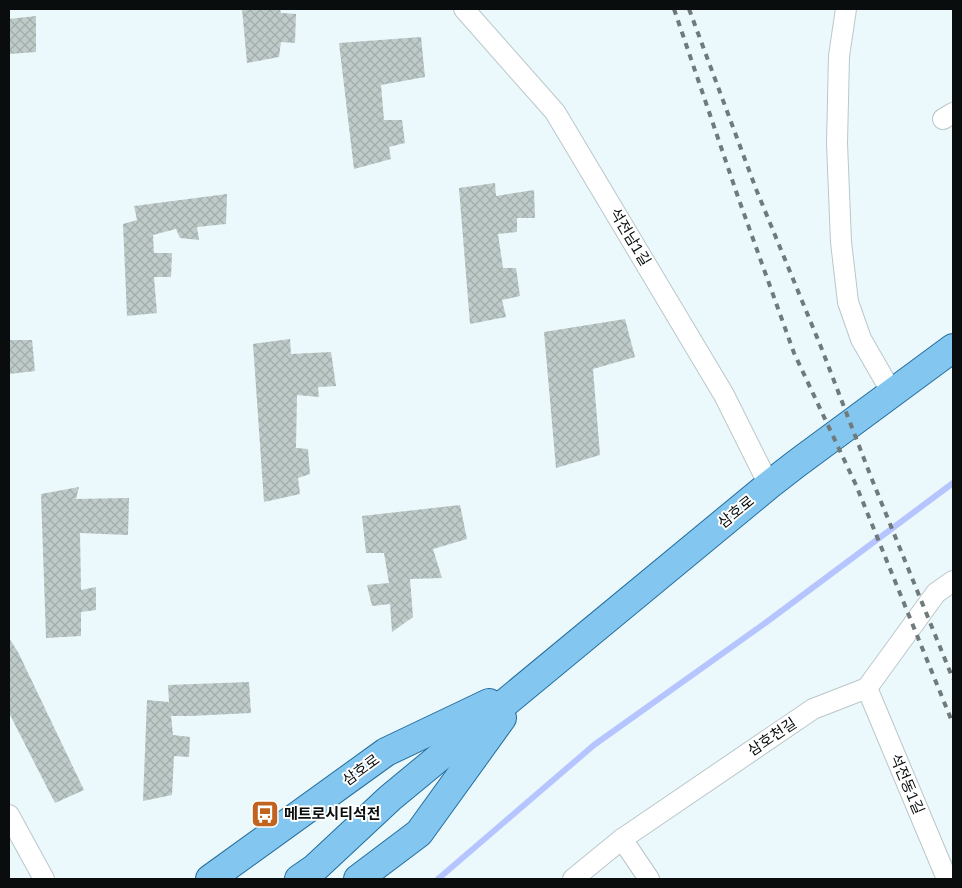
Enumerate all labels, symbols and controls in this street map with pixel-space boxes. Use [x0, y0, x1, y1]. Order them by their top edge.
street label: 석전남1길 [606, 204, 655, 269]
street label: 삼호로 [714, 491, 758, 532]
street label: 삼호천길 [744, 713, 800, 760]
street label: 삼호로 [338, 750, 383, 789]
street label: 석전동1길 [886, 751, 929, 817]
bus stop icon: 메트로시티석전 [250, 799, 280, 829]
place label: 메트로시티석전 [284, 804, 381, 823]

